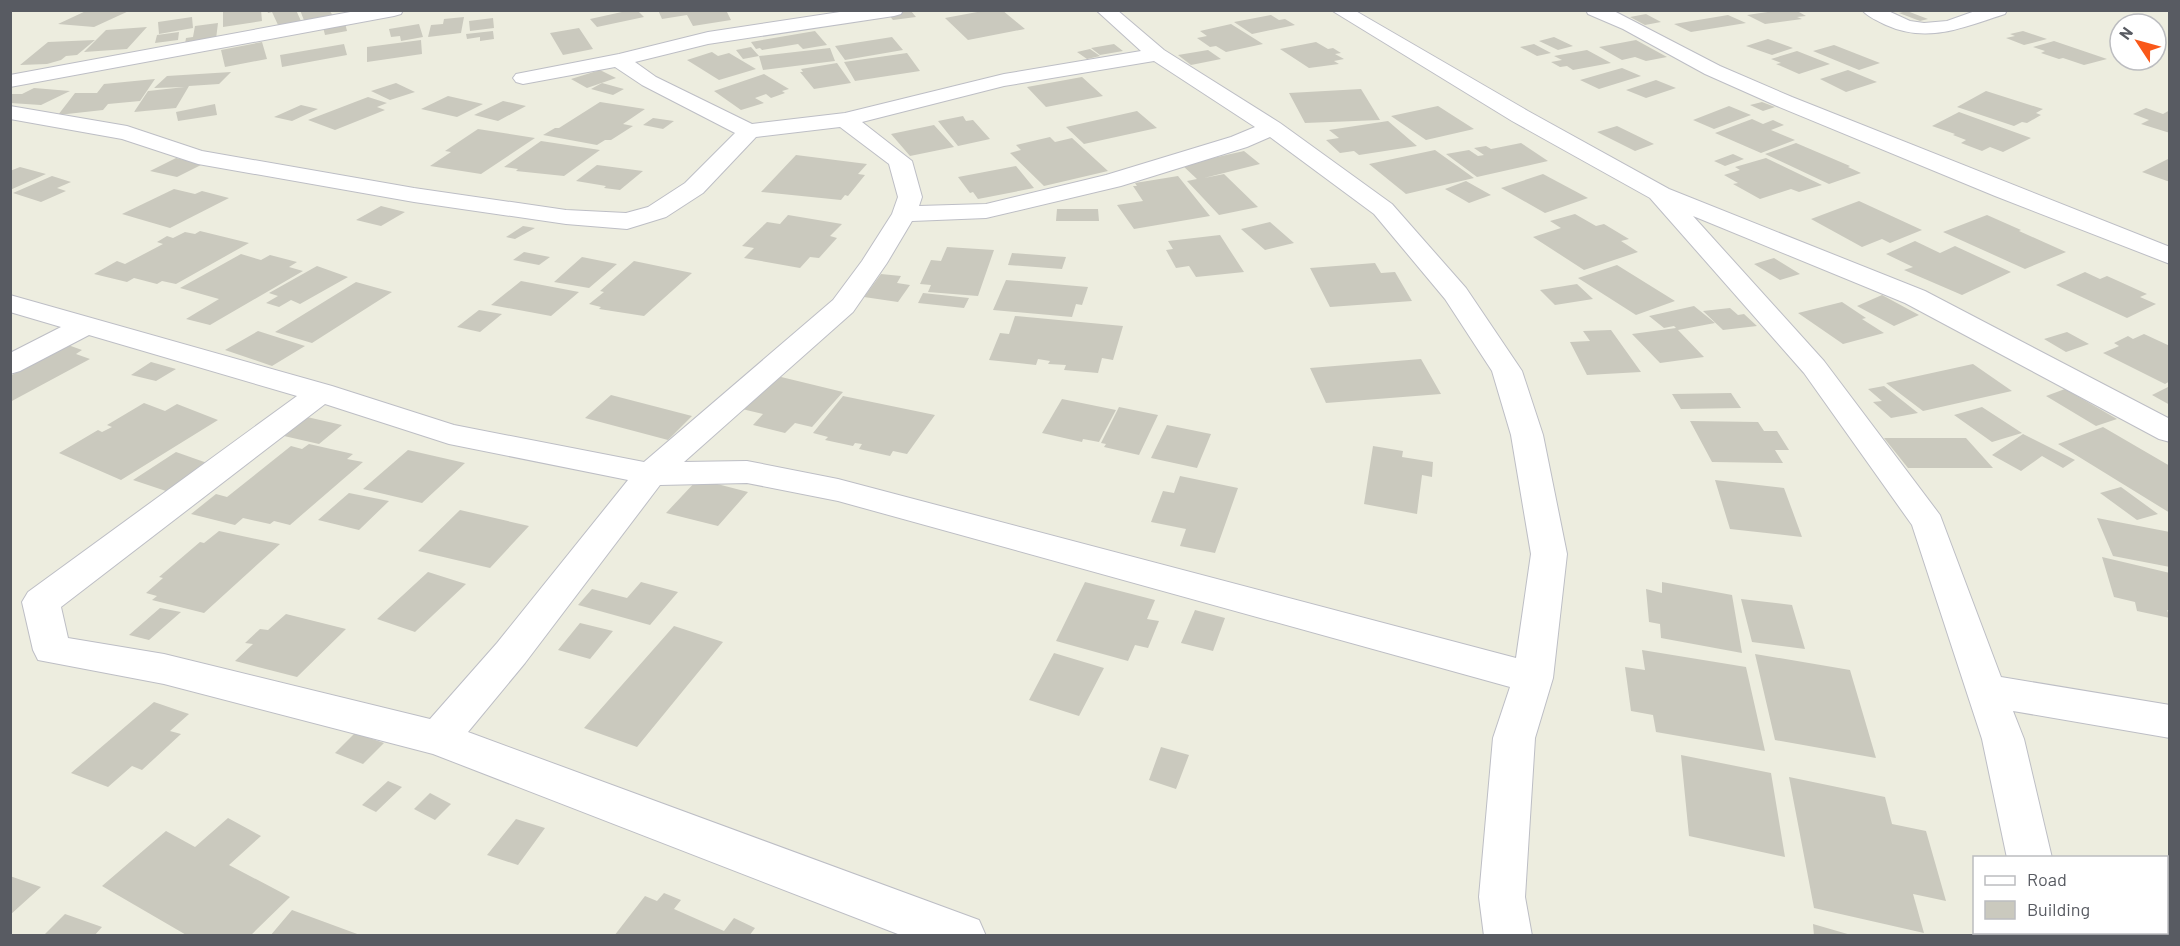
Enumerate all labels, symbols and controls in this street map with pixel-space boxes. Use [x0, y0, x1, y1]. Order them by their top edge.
north arrow [2108, 12, 2168, 72]
text: N [2115, 23, 2136, 43]
legend [1973, 856, 2168, 934]
text: Road [2027, 868, 2067, 890]
text: Building [2027, 898, 2090, 920]

